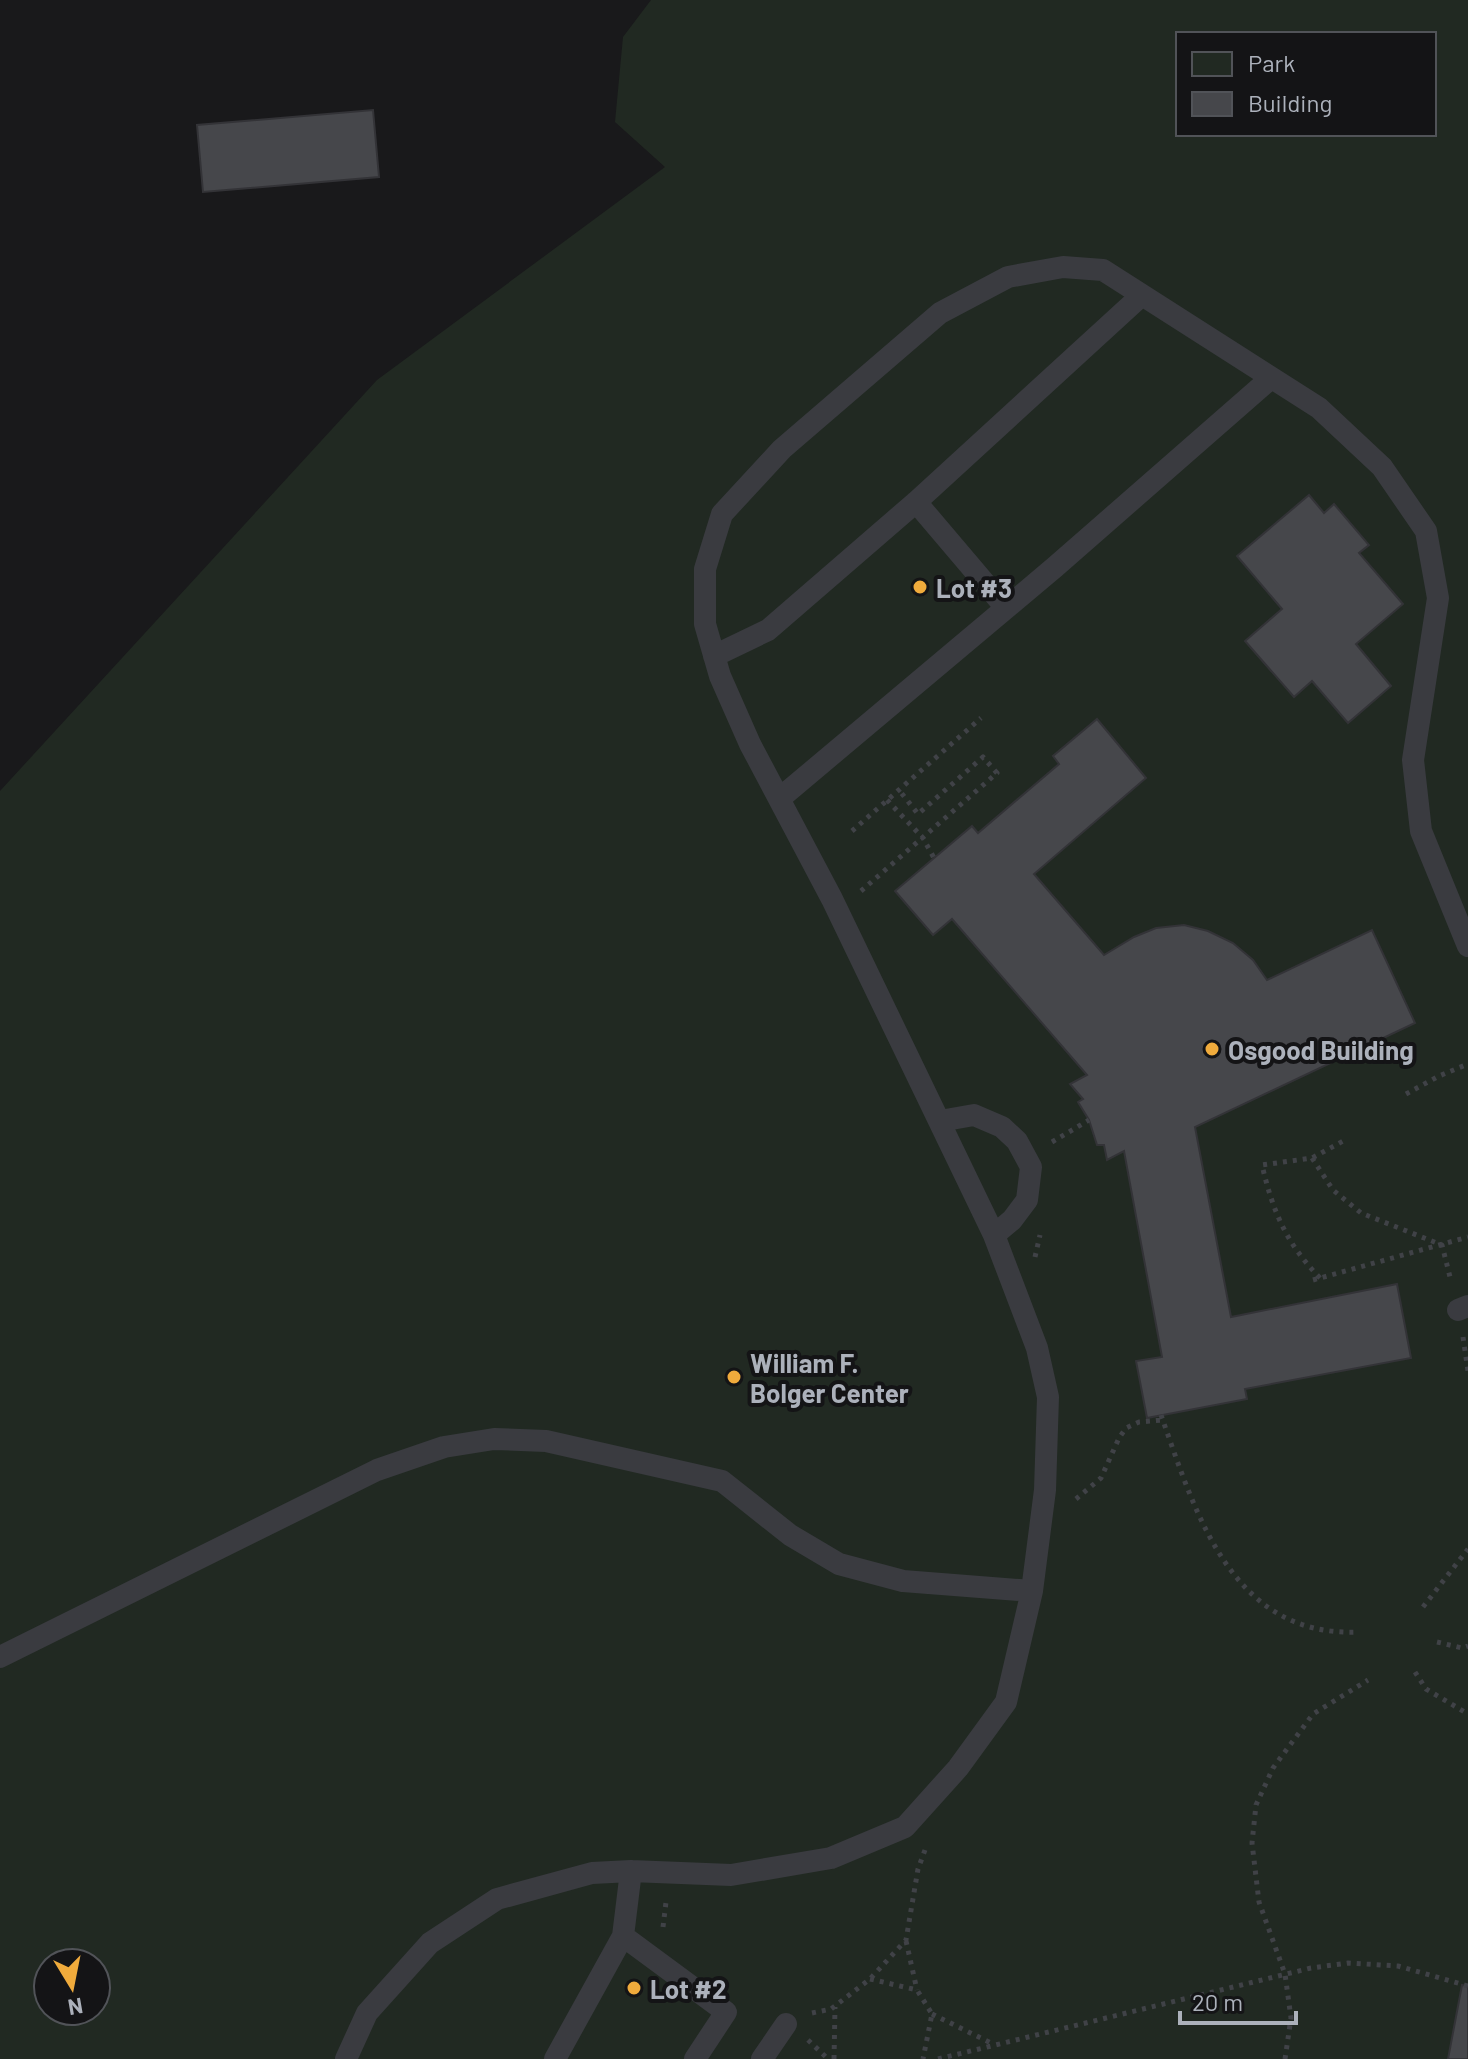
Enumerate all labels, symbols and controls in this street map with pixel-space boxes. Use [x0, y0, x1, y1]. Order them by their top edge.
legend [1176, 32, 1436, 136]
text: Park [1248, 48, 1295, 77]
text: Building [1248, 88, 1332, 117]
place label: Lot #3 [936, 572, 1012, 603]
marker: Lot #3 [911, 578, 929, 596]
place label: Osgood Building [1228, 1034, 1414, 1065]
marker: Osgood Building [1203, 1040, 1221, 1058]
place label: William F. Bolger Center [750, 1347, 909, 1408]
marker: William F. Bolger Center [725, 1368, 743, 1386]
north arrow [32, 1947, 112, 2027]
place label: Lot #2 [650, 1973, 727, 2004]
scale bar [1180, 1975, 1296, 2025]
marker: Lot #2 [625, 1979, 643, 1997]
text: 20 m [1192, 1987, 1243, 2016]
text: N [66, 1994, 85, 2022]

